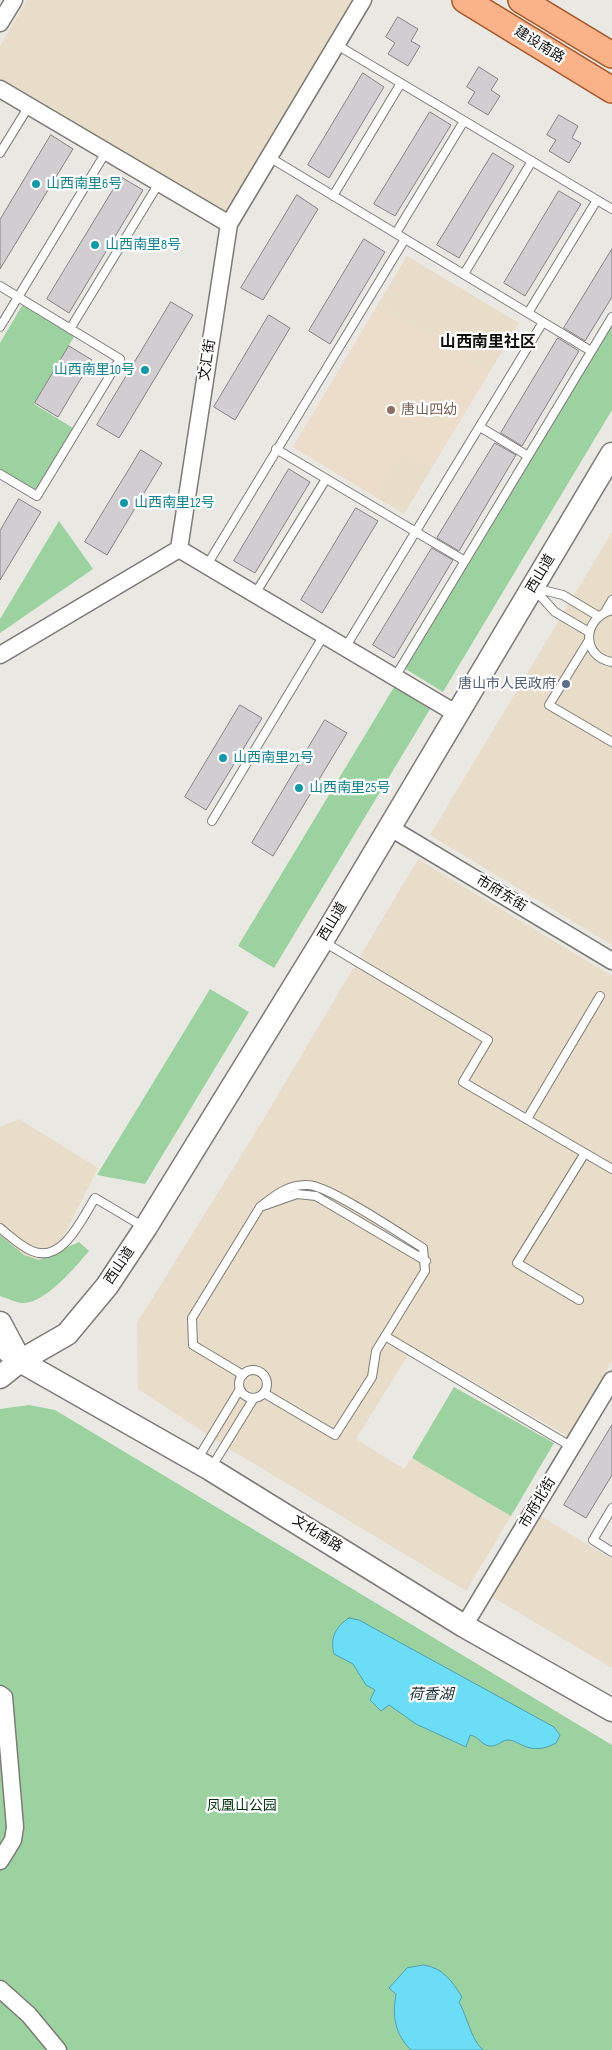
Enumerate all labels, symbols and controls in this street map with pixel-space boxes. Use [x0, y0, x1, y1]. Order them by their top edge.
street label: 建设南路 [511, 23, 567, 67]
place label: 山西南里6号 [46, 176, 122, 192]
marker: 山西南里6号 [30, 178, 42, 190]
place label: 山西南里8号 [105, 237, 181, 253]
marker: 山西南里8号 [89, 239, 101, 251]
district label: 山西南里社区 [440, 333, 536, 353]
street label: 文汇街 [196, 338, 220, 382]
place label: 山西南里10号 [54, 362, 135, 378]
marker: 山西南里10号 [139, 364, 151, 376]
place label: 唐山四幼 [401, 402, 457, 418]
marker: 唐山四幼 [385, 404, 397, 416]
place label: 山西南里12号 [134, 495, 215, 511]
marker: 山西南里12号 [118, 497, 130, 509]
street label: 西山道 [523, 552, 559, 596]
place label: 唐山市人民政府 [458, 676, 556, 692]
marker: 唐山市人民政府 [560, 678, 572, 690]
place label: 山西南里21号 [233, 750, 314, 766]
marker: 山西南里21号 [217, 752, 229, 764]
place label: 山西南里25号 [309, 780, 390, 796]
marker: 山西南里25号 [293, 782, 305, 794]
street label: 市府东街 [473, 872, 529, 916]
street label: 西山道 [315, 900, 351, 944]
street label: 西山道 [101, 1244, 139, 1288]
street label: 市府北街 [516, 1475, 560, 1531]
street label: 文化南路 [289, 1512, 345, 1556]
water label: 荷香湖 [409, 1686, 453, 1704]
park label: 凤凰山公园 [207, 1798, 277, 1814]

